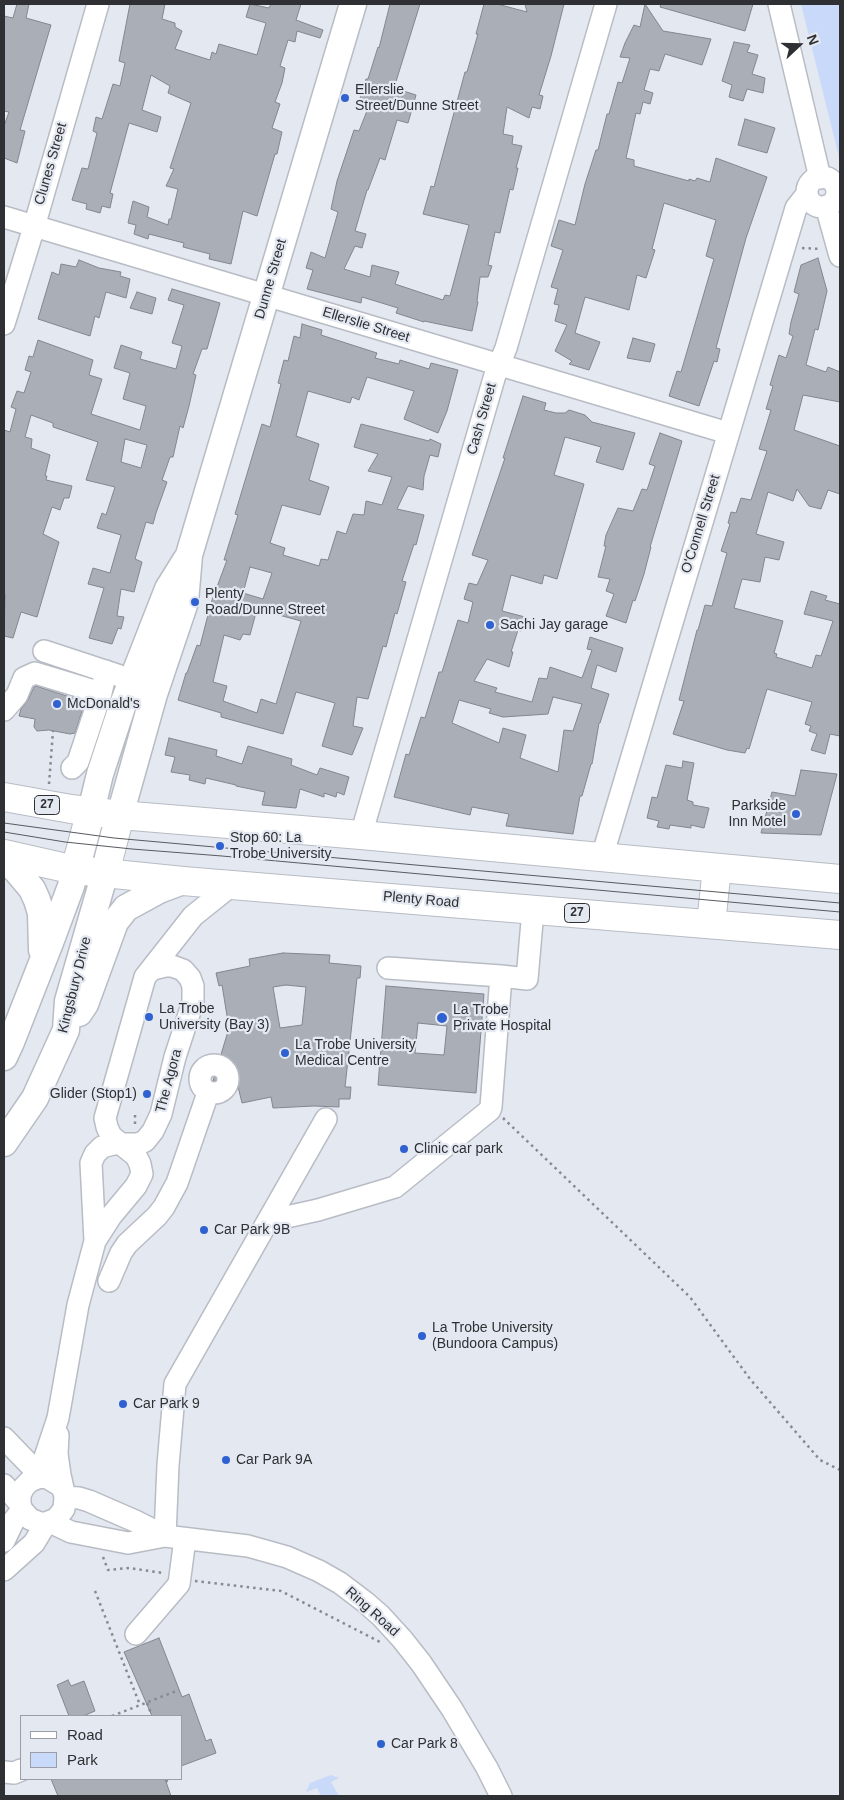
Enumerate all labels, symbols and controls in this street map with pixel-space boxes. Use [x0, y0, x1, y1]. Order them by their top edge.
north arrow [774, 20, 824, 70]
text: N [804, 32, 822, 47]
place label: Ellerslie Street/Dunne Street [355, 82, 479, 114]
marker: Ellerslie Street/Dunne Street [339, 92, 351, 104]
street label: Clunes Street [31, 121, 71, 207]
street label: Dunne Street [252, 237, 290, 321]
street label: Ellerslie Street [320, 304, 412, 346]
street label: Cash Street [464, 381, 500, 457]
street label: O'Connell Street [678, 473, 724, 575]
place label: Plenty Road/Dunne Street [205, 586, 325, 618]
marker: Plenty Road/Dunne Street [189, 596, 201, 608]
place label: Sachi Jay garage [500, 617, 608, 633]
marker: Sachi Jay garage [484, 619, 496, 631]
place label: McDonald's [67, 696, 140, 712]
marker: McDonald's [51, 698, 63, 710]
road number: 27 [34, 796, 60, 814]
place label: Parkside Inn Motel [728, 798, 786, 830]
marker: Parkside Inn Motel [790, 808, 802, 820]
place label: Stop 60: La Trobe University [230, 830, 331, 862]
marker: Stop 60: La Trobe University [214, 840, 226, 852]
street label: Plenty Road [382, 888, 460, 912]
road number: 27 [564, 904, 590, 922]
street label: Kingsbury Drive [55, 935, 95, 1035]
place label: La Trobe University (Bay 3) [159, 1001, 269, 1034]
place label: La Trobe Private Hospital [453, 1002, 551, 1034]
marker: La Trobe University (Bay 3) [143, 1011, 155, 1023]
marker: La Trobe Private Hospital [435, 1011, 449, 1025]
place label: La Trobe University Medical Centre [295, 1037, 416, 1070]
street label: The Agora [152, 1047, 186, 1115]
marker: La Trobe University Medical Centre [279, 1047, 291, 1059]
place label: Glider (Stop1) [50, 1086, 137, 1102]
marker: Glider (Stop1) [141, 1088, 153, 1100]
place label: Clinic car park [414, 1141, 503, 1157]
marker: Clinic car park [398, 1143, 410, 1155]
place label: Car Park 9B [214, 1222, 290, 1238]
marker: Car Park 9B [198, 1224, 210, 1236]
place label: La Trobe University (Bundoora Campus) [432, 1320, 558, 1352]
marker: La Trobe University (Bundoora Campus) [416, 1330, 428, 1342]
place label: Car Park 9 [133, 1396, 200, 1412]
marker: Car Park 9 [117, 1398, 129, 1410]
place label: Car Park 9A [236, 1452, 312, 1468]
marker: Car Park 9A [220, 1454, 232, 1466]
street label: Ring Road [342, 1584, 402, 1640]
legend [20, 1715, 182, 1780]
text: Road [67, 1726, 103, 1743]
place label: Car Park 8 [391, 1736, 458, 1752]
marker: Car Park 8 [375, 1738, 387, 1750]
text: Park [67, 1751, 98, 1768]

